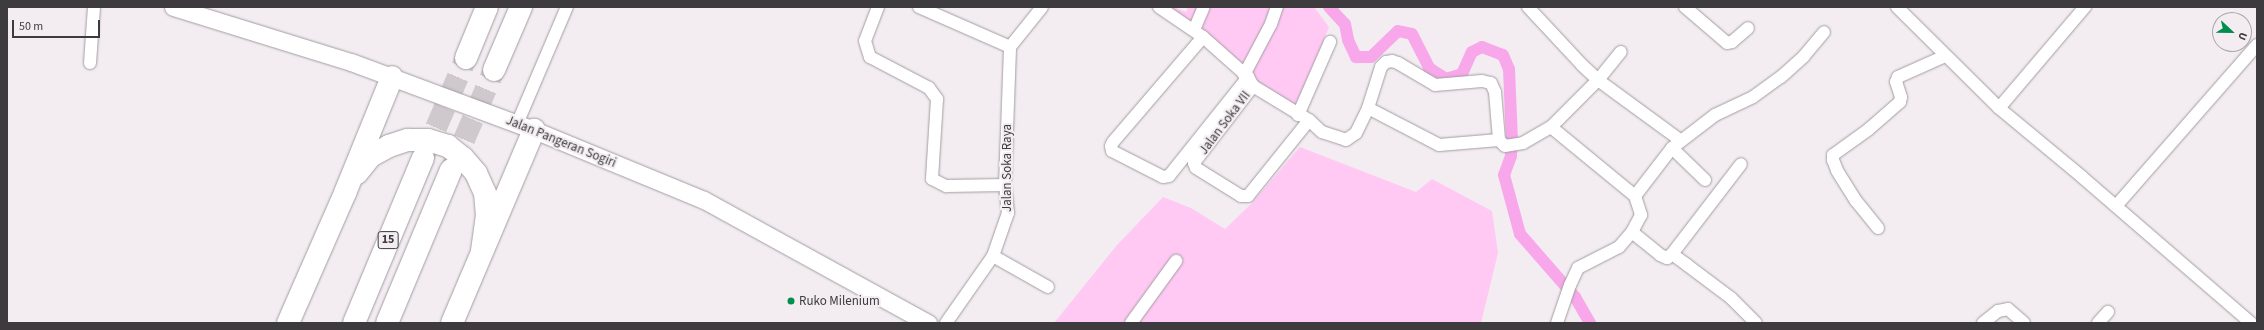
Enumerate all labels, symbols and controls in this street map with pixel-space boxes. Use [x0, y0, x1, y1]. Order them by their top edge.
scale bar [14, 12, 102, 38]
north arrow [2212, 12, 2252, 52]
text: 50 m [19, 18, 43, 35]
text: U [2234, 30, 2251, 43]
street label: Jalan Soka VII [1196, 88, 1254, 158]
street label: Jalan Pangeran Sogiri [504, 113, 618, 171]
street label: Jalan Soka Raya [999, 124, 1015, 212]
road number: 15 [377, 230, 399, 250]
place label: Ruko Milenium [799, 293, 880, 309]
marker: Ruko Milenium [786, 296, 796, 306]

